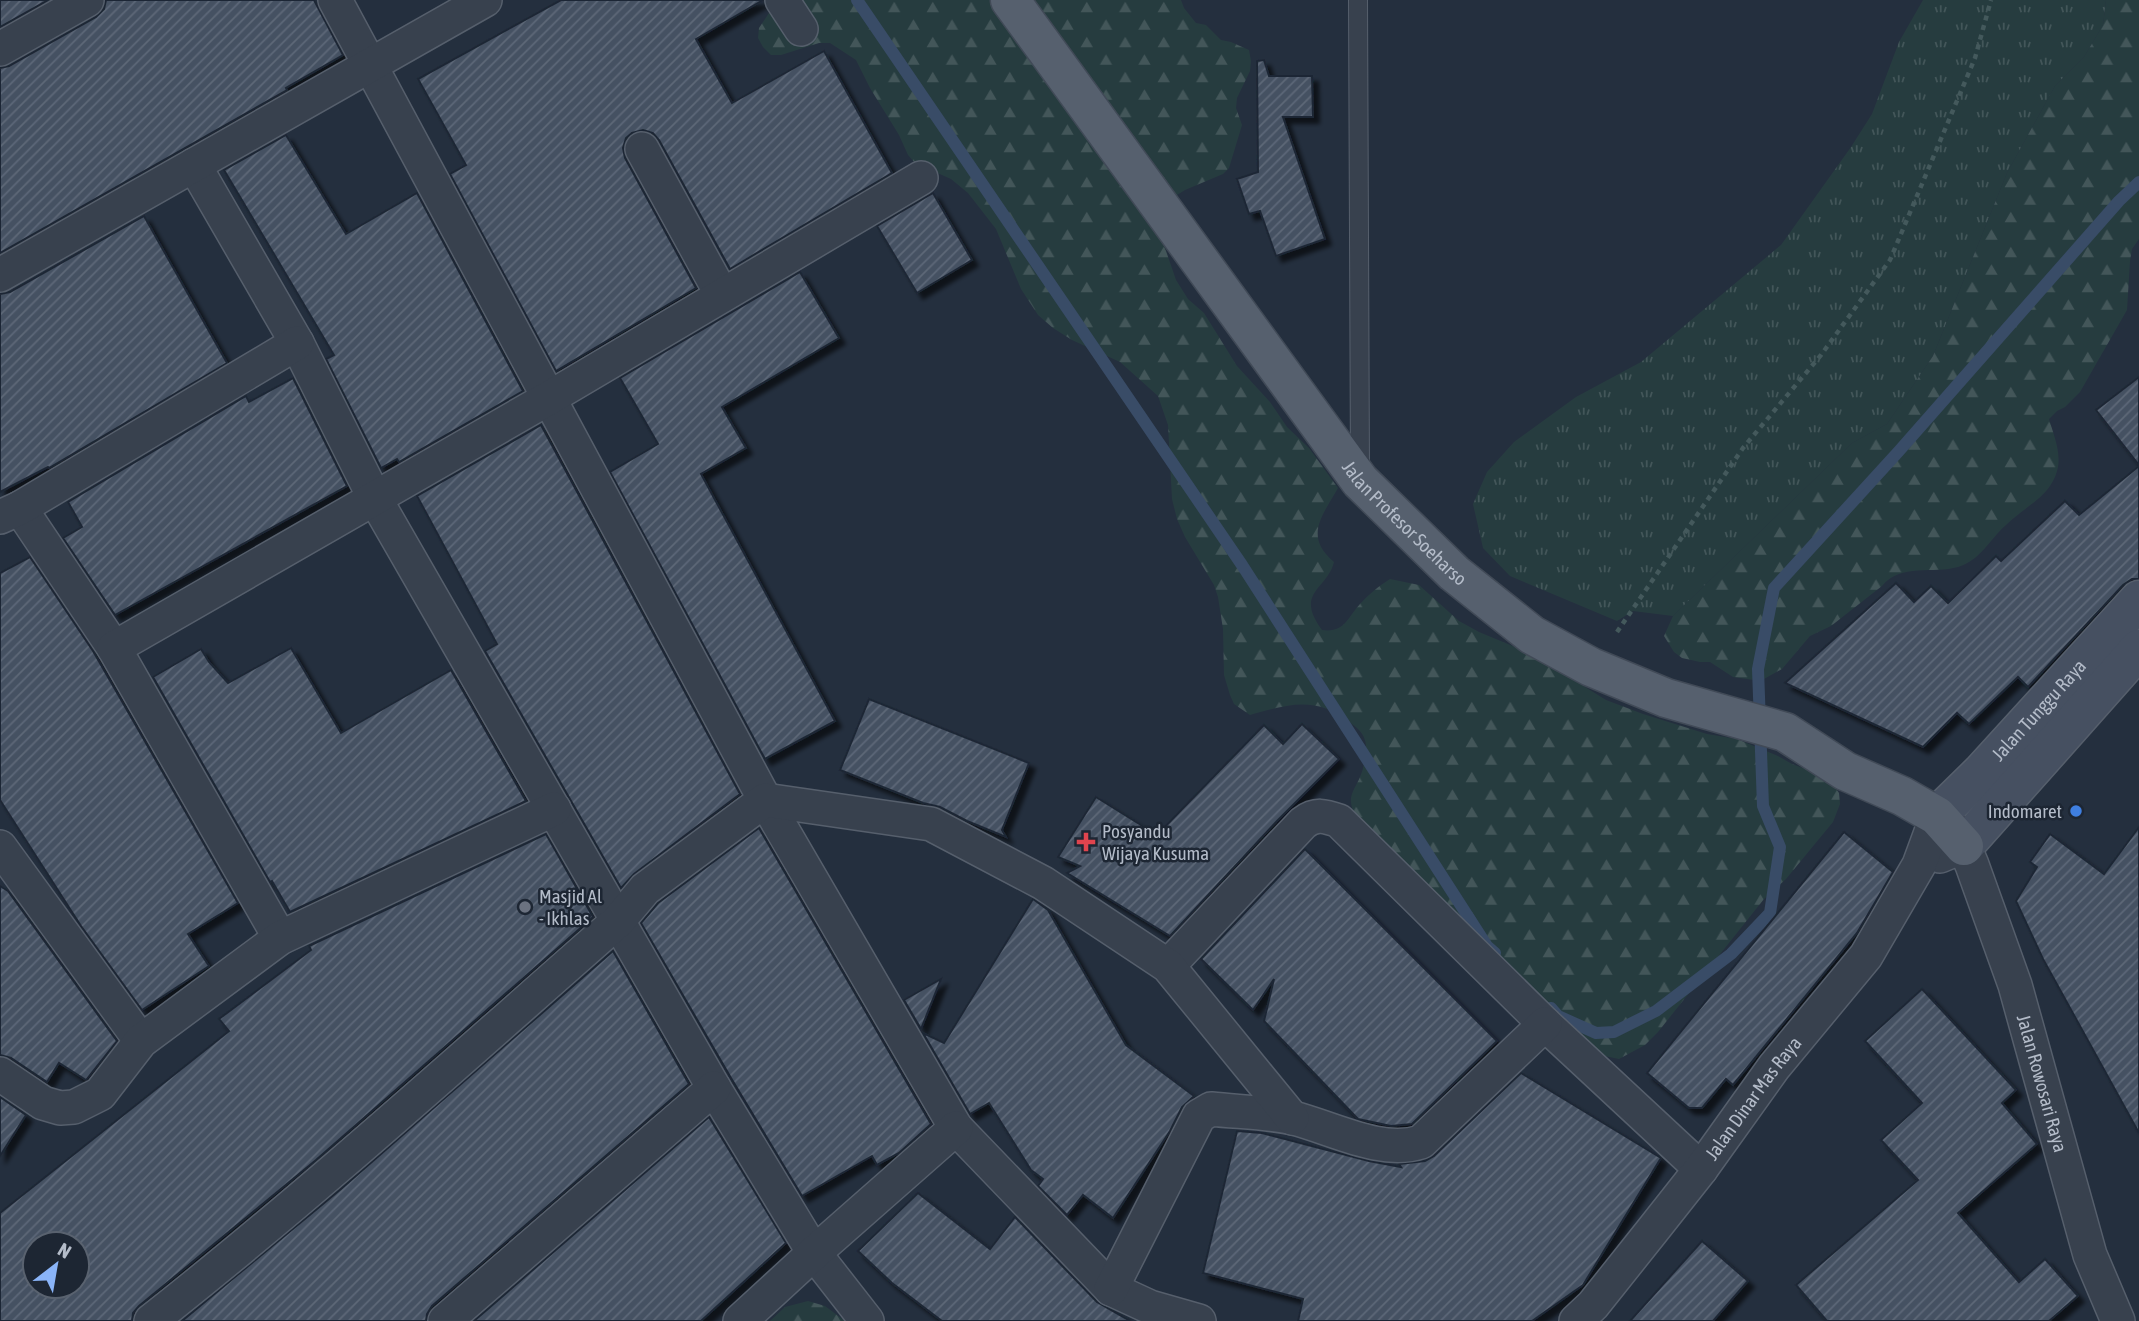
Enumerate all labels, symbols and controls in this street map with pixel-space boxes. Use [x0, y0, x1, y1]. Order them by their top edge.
street label: Jalan Profesor Soeharso [1338, 456, 1471, 590]
street label: Jalan Tunggu Raya [1987, 655, 2090, 765]
place label: Indomaret [1988, 800, 2062, 822]
marker: Indomaret [2068, 803, 2084, 819]
place label: Posyandu Wijaya Kusuma [1102, 820, 1209, 864]
marker: Posyandu Wijaya Kusuma [1076, 832, 1096, 852]
place label: Masjid Al - Ikhlas [539, 885, 602, 929]
marker: Masjid Al - Ikhlas [517, 899, 533, 915]
street label: Jalan Rowosari Raya [2013, 1012, 2072, 1155]
street label: Jalan Dinar Mas Raya [1700, 1032, 1806, 1164]
north arrow [21, 1230, 91, 1300]
text: N [54, 1238, 75, 1263]

